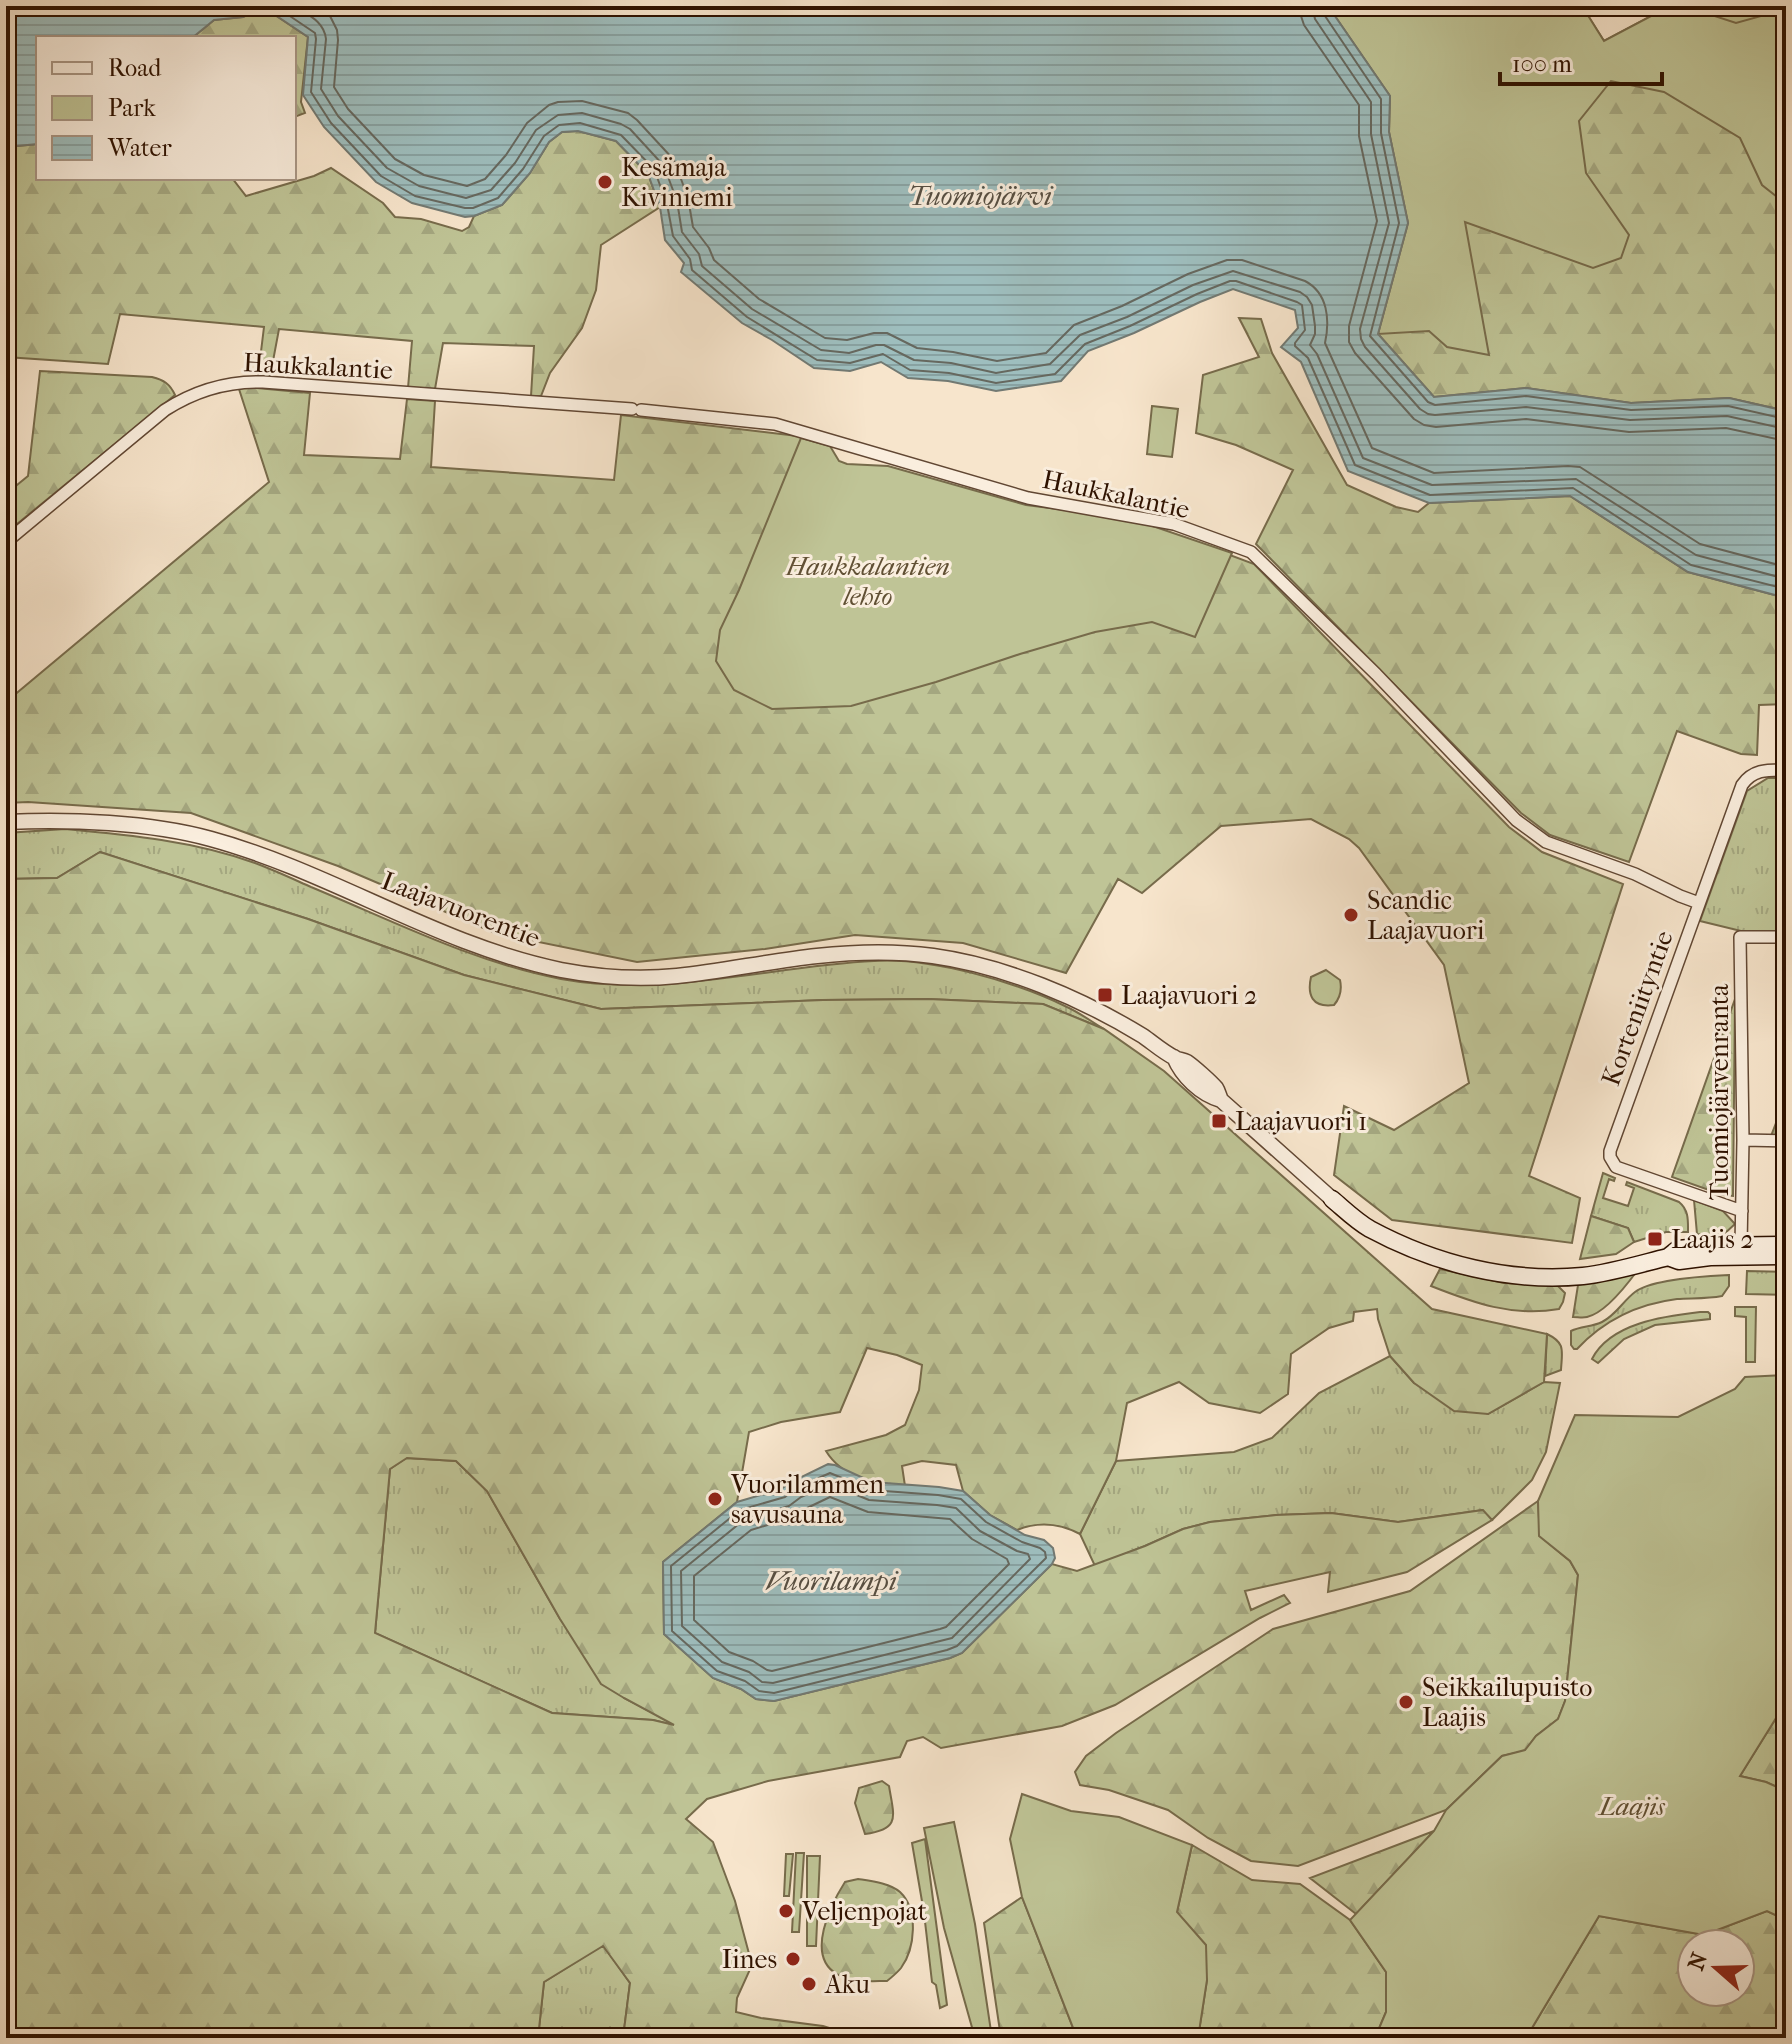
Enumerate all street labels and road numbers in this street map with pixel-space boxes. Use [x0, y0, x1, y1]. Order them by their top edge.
street label: Haukkalantie [242, 347, 394, 386]
street label: Haukkalantie [1039, 464, 1192, 525]
street label: Laajavuorentie [377, 865, 544, 954]
street label: Korteniityntie [1595, 926, 1680, 1090]
street label: Tuomiojärvenranta [1704, 983, 1735, 1200]

